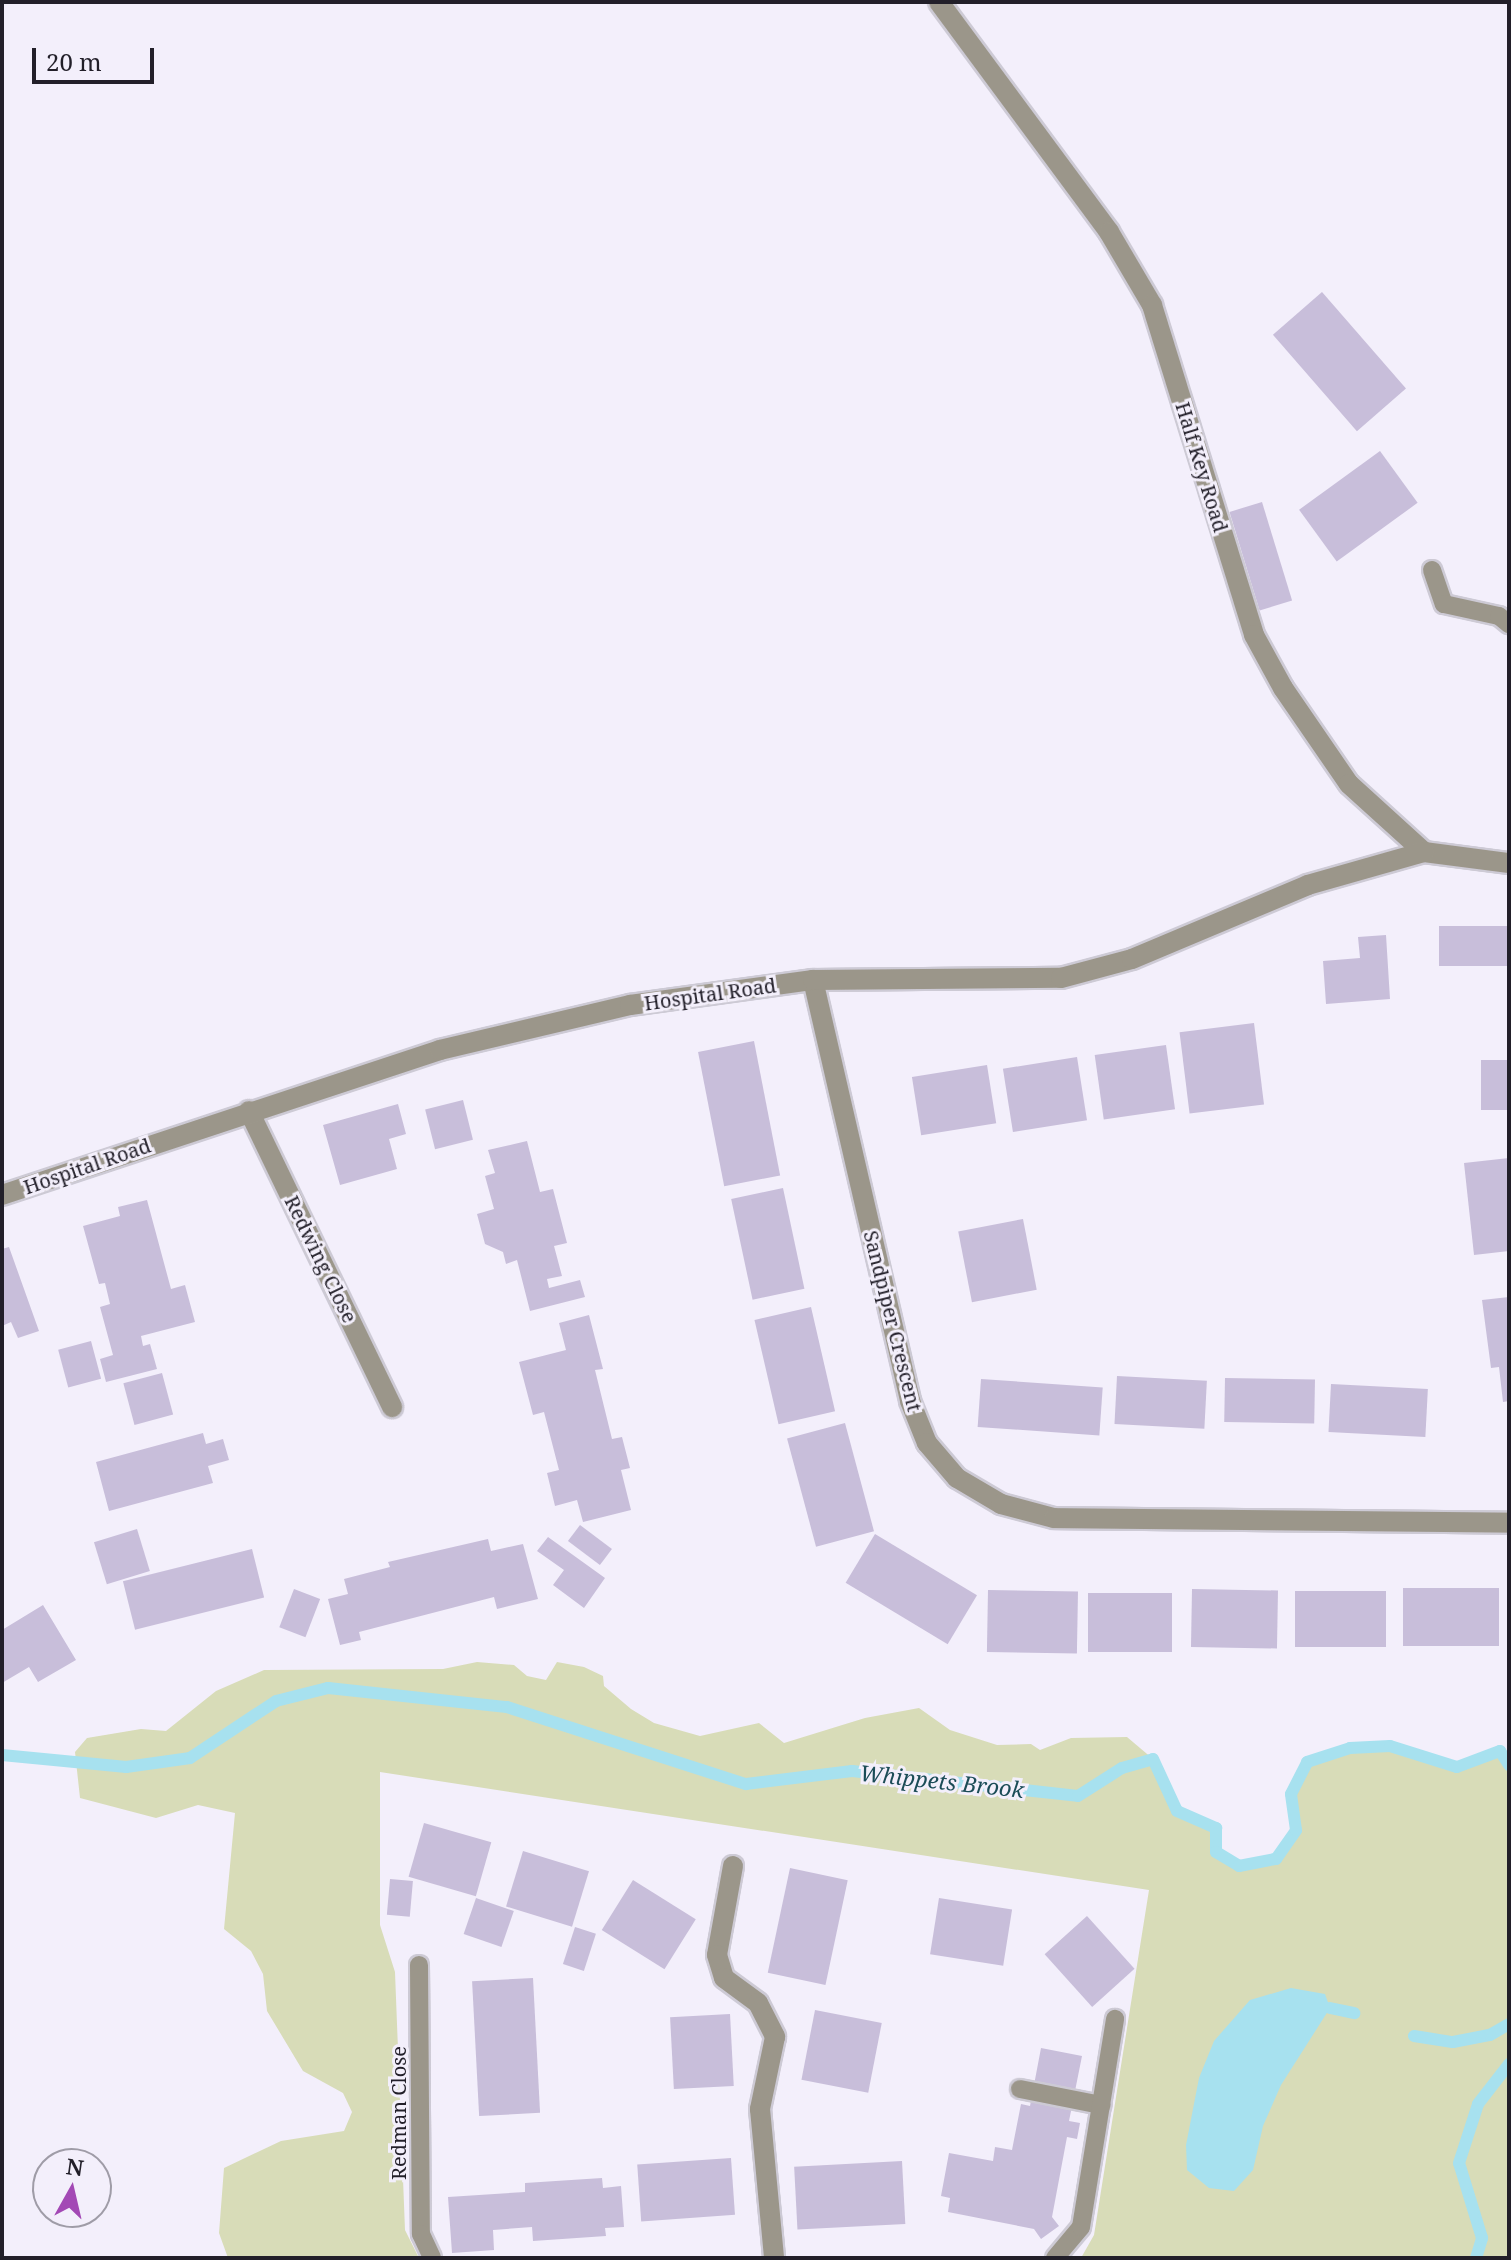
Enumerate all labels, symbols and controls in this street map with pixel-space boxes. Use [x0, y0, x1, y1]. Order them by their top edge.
scale bar [36, 32, 158, 82]
text: 20 m [46, 45, 102, 78]
street label: Half Key Road [1171, 399, 1233, 535]
street label: Hospital Road [642, 973, 778, 1015]
street label: Hospital Road [20, 1133, 154, 1199]
street label: Redwing Close [280, 1192, 362, 1326]
street label: Sandpiper Crescent [859, 1228, 927, 1414]
water label: Whippets Brook [859, 1759, 1025, 1803]
street label: Redman Close [386, 2046, 410, 2180]
north arrow [32, 2148, 112, 2228]
text: N [64, 2150, 86, 2182]

